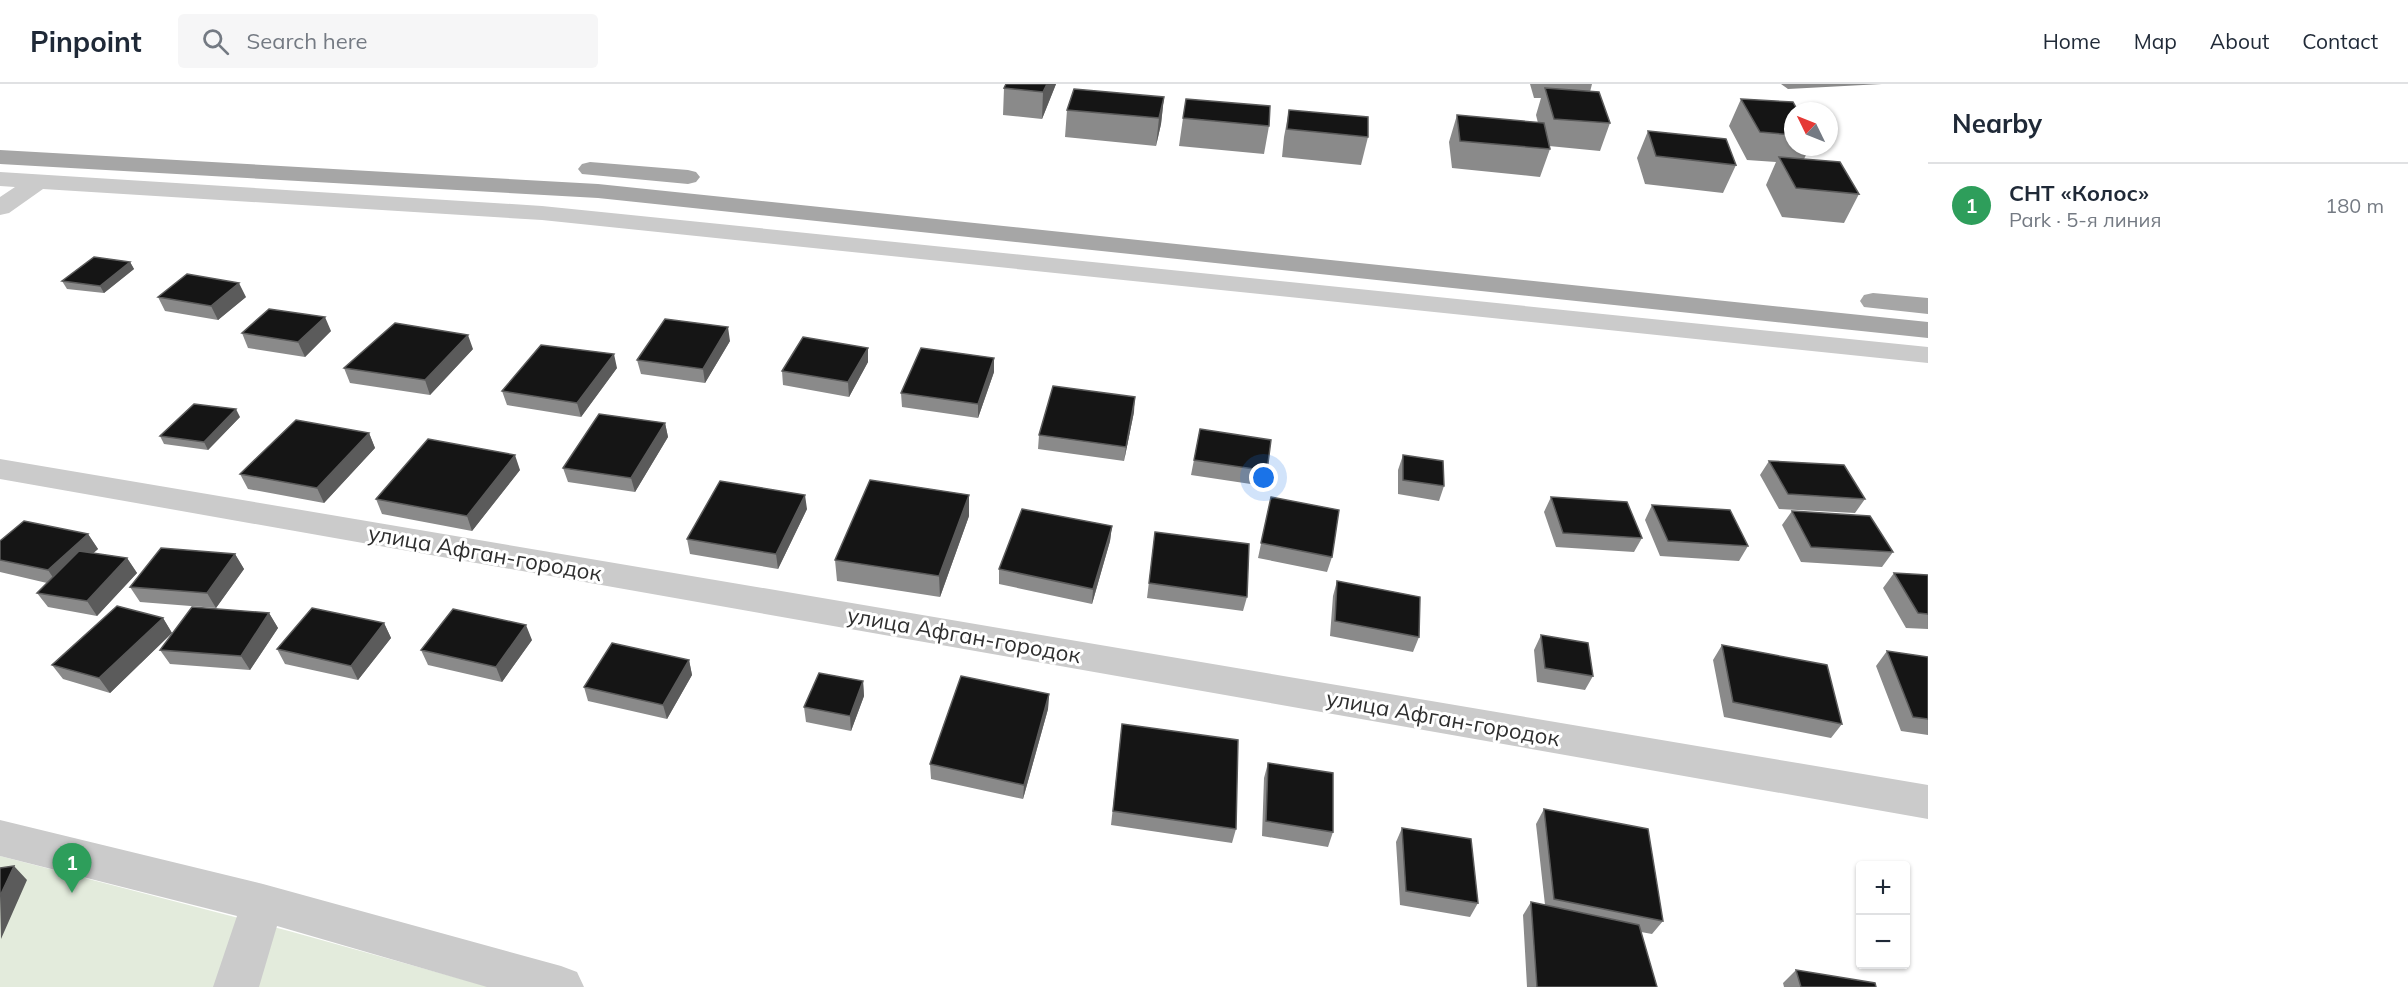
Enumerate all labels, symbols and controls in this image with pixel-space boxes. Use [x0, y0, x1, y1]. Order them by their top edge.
search box [178, 14, 598, 68]
text: Pinpoint [30, 24, 142, 59]
icon: search [199, 25, 232, 58]
text: Search here [247, 27, 368, 55]
text: Home [2043, 28, 2101, 54]
text: Map [2134, 28, 2177, 54]
text: About [2210, 28, 2269, 54]
text: Contact [2302, 28, 2378, 54]
north arrow [1784, 102, 1838, 156]
text: Nearby [1952, 107, 2042, 140]
text: СНТ «Колос» [2009, 179, 2149, 207]
text: 1 [1966, 193, 1978, 218]
text: 180 m [2325, 193, 2384, 218]
text: Park · 5-я линия [2009, 207, 2161, 232]
your location [1249, 463, 1278, 492]
street label: улица Афган-городок [366, 519, 604, 587]
street label: улица Афган-городок [845, 601, 1083, 669]
street label: улица Афган-городок [1324, 684, 1562, 752]
pin: 1 [52, 844, 92, 893]
map controls [1856, 861, 1910, 969]
button: + [1856, 861, 1910, 915]
button: − [1856, 915, 1910, 969]

